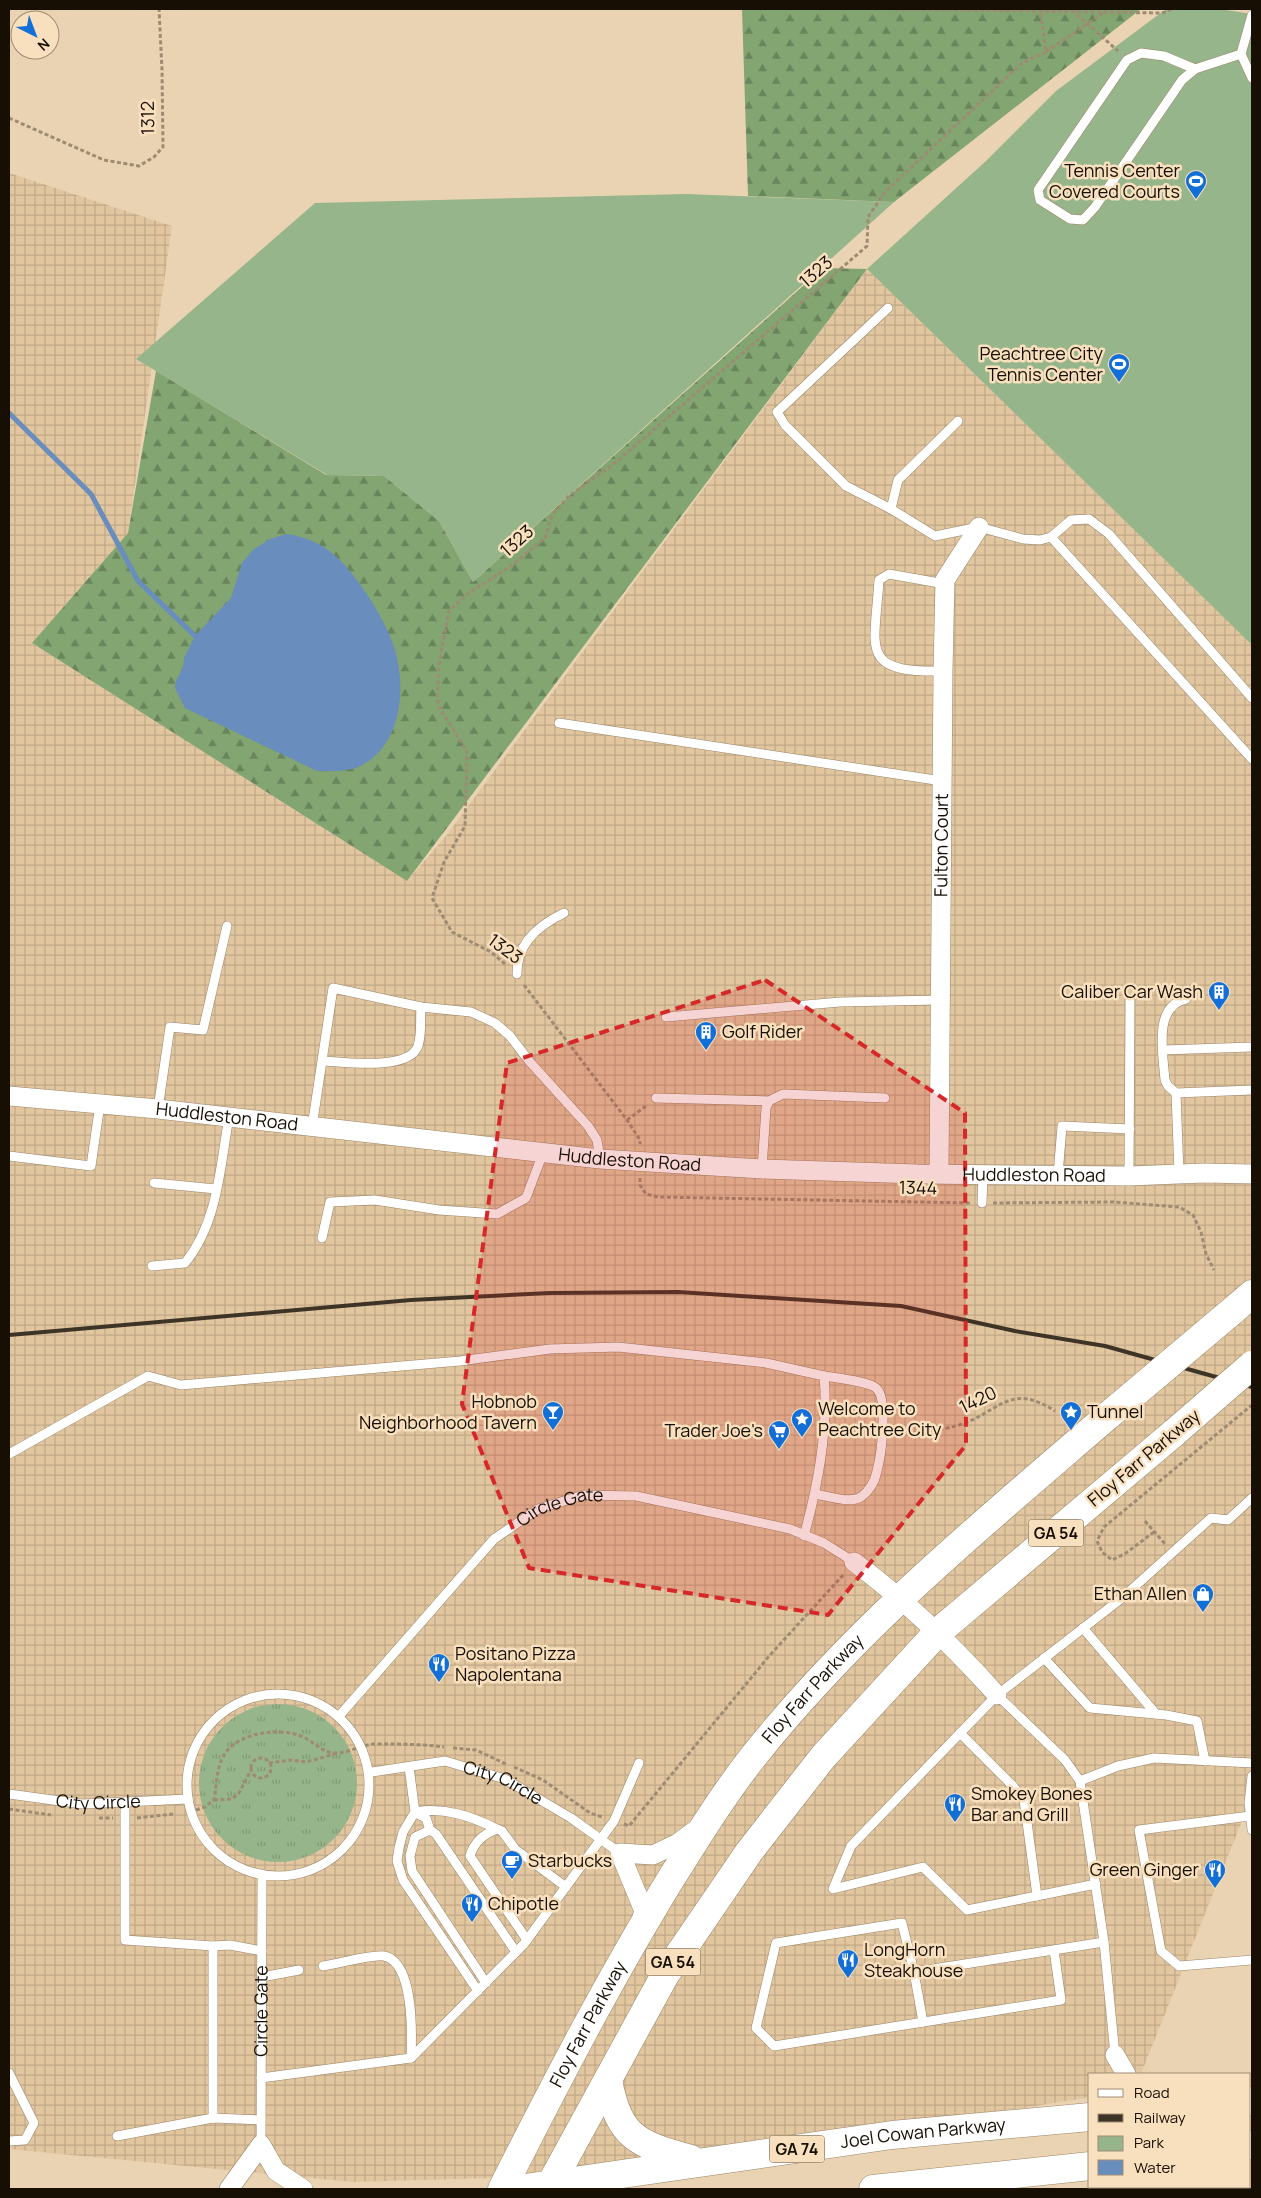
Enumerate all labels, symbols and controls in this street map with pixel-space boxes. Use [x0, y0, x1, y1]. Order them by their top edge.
north arrow [10, 10, 60, 60]
text: N [34, 35, 54, 55]
street label: 1312 [135, 101, 159, 135]
place label: Tennis Center Covered Courts [1049, 158, 1181, 203]
sports icon: Tennis Center Covered Courts [1184, 169, 1208, 200]
street label: 1323 [793, 250, 837, 293]
place label: Peachtree City Tennis Center [980, 341, 1104, 386]
sports icon: Peachtree City Tennis Center [1107, 352, 1131, 383]
street label: 1323 [494, 519, 538, 562]
street label: Fulton Court [928, 793, 953, 897]
street label: 1323 [483, 928, 528, 969]
place label: Caliber Car Wash [1061, 979, 1203, 1003]
building icon: Caliber Car Wash [1207, 980, 1231, 1011]
place label: Golf Rider [722, 1019, 803, 1043]
building icon: Golf Rider [694, 1020, 718, 1051]
street label: Huddleston Road [155, 1096, 300, 1136]
street label: Huddleston Road [557, 1141, 702, 1176]
street label: Huddleston Road [963, 1161, 1106, 1187]
street label: 1344 [899, 1175, 937, 1199]
street label: 1420 [955, 1380, 1000, 1418]
place label: Hobnob Neighborhood Tavern [359, 1389, 537, 1434]
place label: Welcome to Peachtree City [818, 1396, 942, 1441]
place label: Tunnel [1087, 1399, 1144, 1423]
bar icon: Hobnob Neighborhood Tavern [541, 1400, 565, 1431]
place icon: Tunnel [1059, 1400, 1083, 1431]
street label: Floy Farr Parkway [1082, 1403, 1205, 1511]
place icon: Welcome to Peachtree City [790, 1407, 814, 1438]
place label: Trader Joe's [664, 1418, 763, 1442]
supermarket icon: Trader Joe's [767, 1419, 791, 1450]
street label: Circle Gate [511, 1482, 604, 1532]
road number: GA 54 [1028, 1520, 1084, 1546]
place label: Ethan Allen [1094, 1581, 1187, 1605]
shop icon: Ethan Allen [1191, 1582, 1215, 1613]
street label: Floy Farr Parkway [756, 1628, 869, 1748]
place label: Positano Pizza Napolentana [455, 1641, 576, 1686]
restaurant icon: Positano Pizza Napolentana [427, 1652, 451, 1683]
street label: City Circle [461, 1754, 548, 1810]
place label: Smokey Bones Bar and Grill [971, 1781, 1092, 1826]
street label: City Circle [55, 1788, 141, 1815]
restaurant icon: Smokey Bones Bar and Grill [943, 1792, 967, 1823]
place label: Starbucks [528, 1848, 612, 1872]
cafe icon: Starbucks [500, 1849, 524, 1880]
place label: Green Ginger [1090, 1857, 1199, 1881]
restaurant icon: Green Ginger [1203, 1858, 1227, 1889]
place label: Chipotle [488, 1891, 559, 1915]
restaurant icon: Chipotle [460, 1892, 484, 1923]
place label: LongHorn Steakhouse [864, 1937, 963, 1982]
road number: GA 54 [646, 1948, 700, 1975]
restaurant icon: LongHorn Steakhouse [836, 1948, 860, 1979]
street label: Floy Farr Parkway [543, 1956, 631, 2091]
street label: Circle Gate [248, 1965, 273, 2057]
legend [1088, 2073, 1251, 2188]
text: Road [1134, 2082, 1170, 2103]
text: Railway [1134, 2107, 1186, 2128]
street label: Joel Cowan Parkway [839, 2112, 1007, 2153]
text: Park [1134, 2132, 1164, 2153]
road number: GA 74 [770, 2136, 824, 2162]
text: Water [1134, 2157, 1176, 2178]

